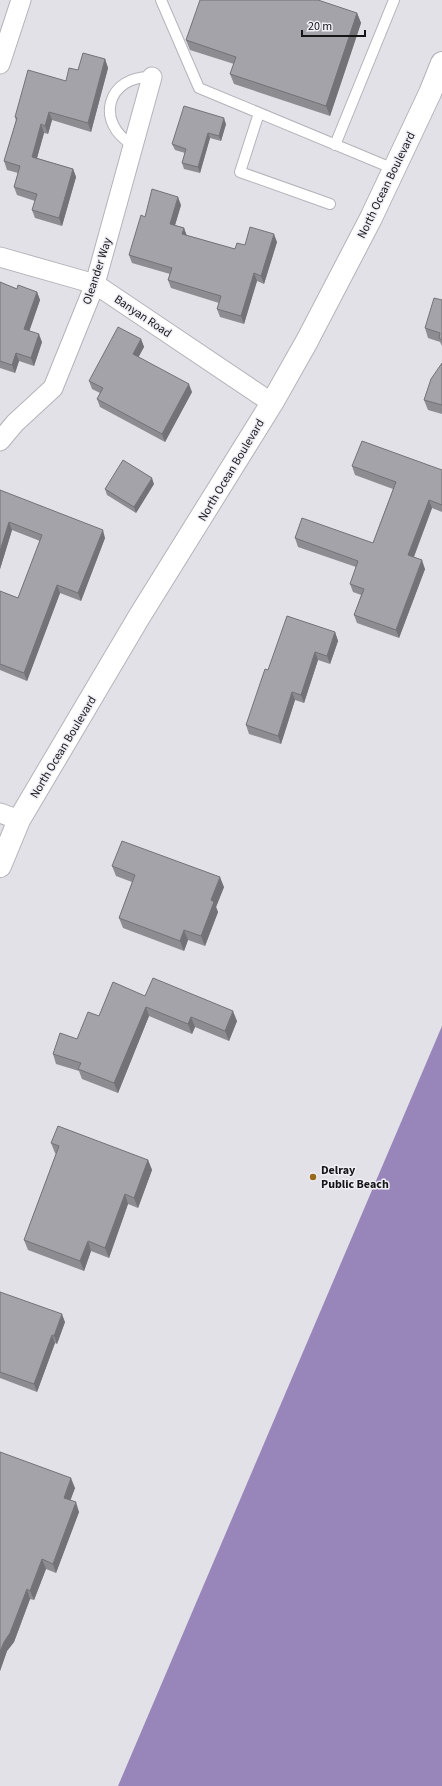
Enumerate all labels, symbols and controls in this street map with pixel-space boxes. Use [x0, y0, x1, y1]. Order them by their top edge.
scale bar [302, 12, 365, 38]
text: 20 m [308, 18, 332, 35]
street label: North Ocean Boulevard [353, 129, 420, 241]
street label: Oleander Way [79, 235, 116, 307]
street label: Banyan Road [111, 291, 175, 342]
street label: North Ocean Boulevard [194, 416, 269, 525]
street label: North Ocean Boulevard [26, 693, 101, 802]
place label: Delray Public Beach [321, 1162, 389, 1193]
marker: Delray Public Beach [308, 1172, 318, 1182]

